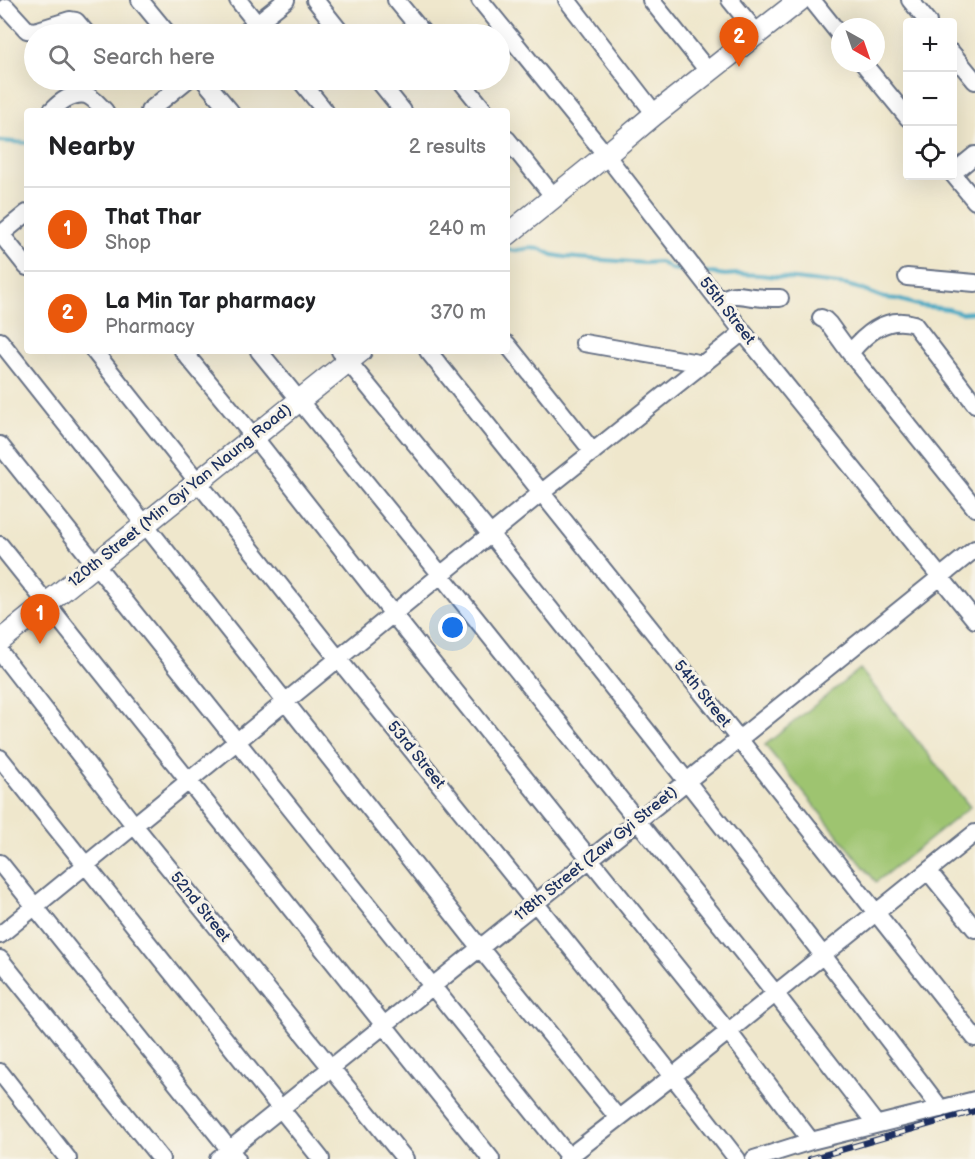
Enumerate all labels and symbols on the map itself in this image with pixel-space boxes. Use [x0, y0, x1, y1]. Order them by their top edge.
pin: 2 [720, 17, 758, 67]
north arrow [831, 18, 885, 72]
street label: 55th Street [695, 274, 759, 348]
street label: 120th Street (Min Gyi Yan Naung Road) [65, 400, 295, 592]
pin: 1 [20, 594, 60, 644]
your location [438, 613, 467, 642]
street label: 54th Street [669, 657, 735, 731]
street label: 53rd Street [383, 717, 449, 793]
street label: 118th Street (Zaw Gyi Street) [511, 782, 681, 926]
street label: 52nd Street [166, 868, 234, 946]

